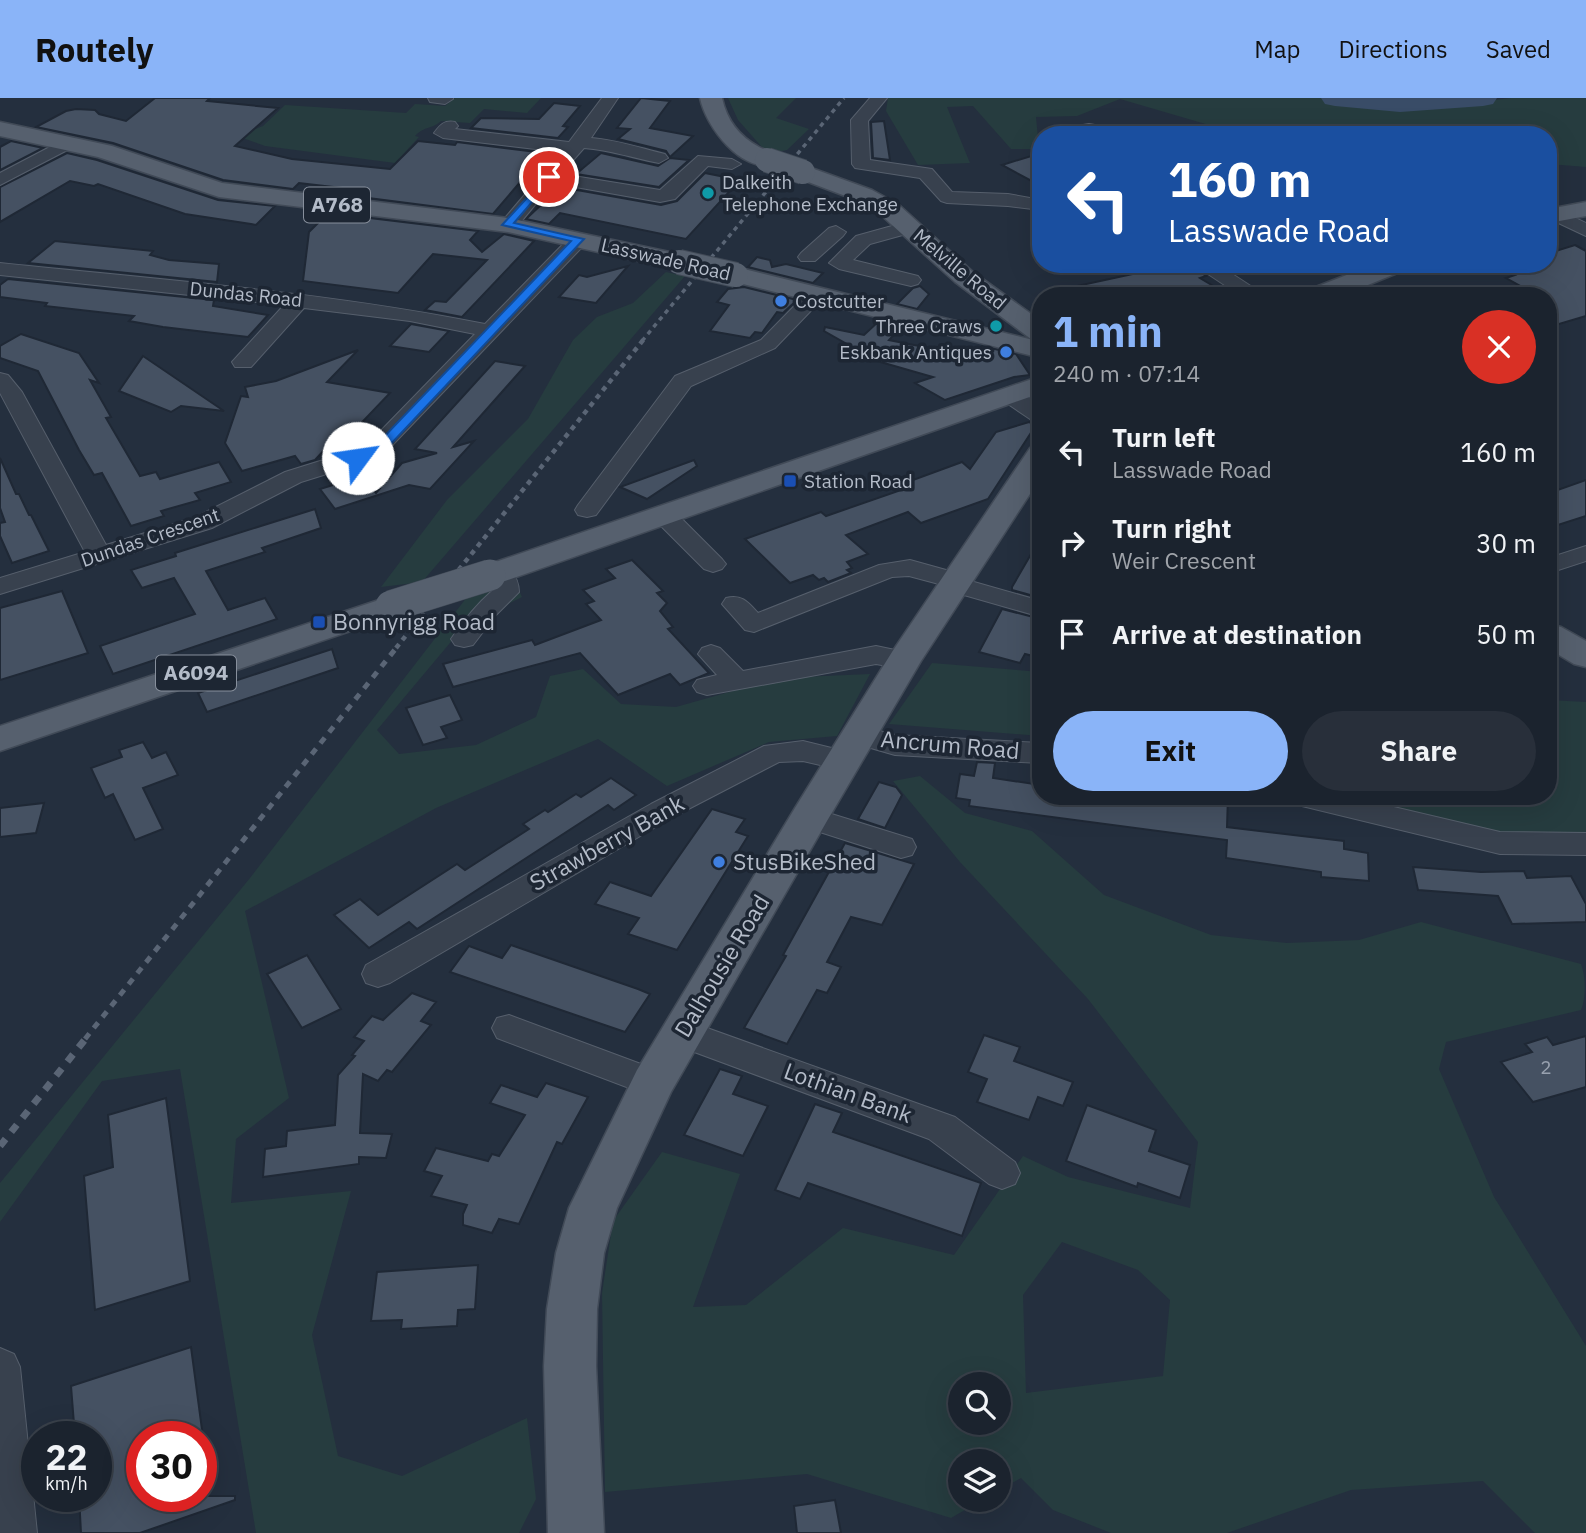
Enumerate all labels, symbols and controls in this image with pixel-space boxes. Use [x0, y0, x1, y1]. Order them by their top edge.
text: Routely [35, 28, 154, 71]
text: Map [1254, 33, 1300, 65]
text: Directions [1338, 33, 1448, 65]
text: Saved [1486, 33, 1551, 65]
pin [519, 147, 579, 207]
text: 160 m [1168, 147, 1312, 210]
icon: left [1053, 154, 1144, 245]
icon: arrive [530, 158, 568, 196]
place label: Dalkeith Telephone Exchange [722, 170, 898, 216]
marker: Dalkeith Telephone Exchange [700, 185, 716, 201]
road number: A768 [304, 188, 370, 222]
text: Lasswade Road [1168, 209, 1390, 251]
street label: Melville Road [909, 223, 1011, 315]
street label: Lasswade Road [599, 232, 733, 286]
street label: Dundas Road [189, 276, 303, 312]
place label: Costcutter [795, 289, 884, 313]
marker: Costcutter [773, 293, 789, 309]
text: 1 min [1053, 304, 1163, 359]
button: close [1462, 310, 1536, 384]
place label: Three Craws [876, 314, 982, 338]
marker: Three Craws [988, 318, 1004, 334]
place label: Eskbank Antiques [839, 340, 992, 364]
marker: Eskbank Antiques [998, 344, 1014, 360]
text: 240 m · 07:14 [1053, 358, 1200, 388]
text: Turn left [1112, 420, 1215, 454]
position arrow [321, 421, 395, 495]
icon: left [1053, 433, 1091, 471]
text: 160 m [1460, 435, 1536, 469]
text: Lasswade Road [1112, 454, 1272, 484]
place label: Station Road [804, 469, 913, 493]
marker: Station Road [782, 473, 798, 489]
street label: Dundas Crescent [78, 502, 222, 572]
text: Turn right [1112, 511, 1231, 545]
icon: right [1053, 524, 1091, 562]
text: 30 m [1476, 526, 1536, 560]
text: Weir Crescent [1112, 545, 1256, 575]
place label: Bonnyrigg Road [333, 606, 495, 636]
marker: Bonnyrigg Road [311, 614, 327, 630]
icon: arrive [1053, 615, 1091, 653]
text: Arrive at destination [1112, 617, 1362, 651]
text: 50 m [1476, 617, 1536, 651]
road number: A6094 [156, 656, 236, 690]
button: Exit [1053, 711, 1288, 791]
button: Share [1302, 711, 1536, 791]
street label: Ancrum Road [879, 723, 1021, 765]
street label: Strawberry Bank [524, 787, 689, 897]
place label: StusBikeShed [733, 846, 876, 876]
marker: StusBikeShed [711, 854, 727, 870]
street label: Dalhousie Road [667, 889, 775, 1042]
street label: Lothian Bank [780, 1055, 917, 1129]
house number: 2 [1540, 1055, 1552, 1079]
map controls [948, 1372, 1011, 1512]
button: search [948, 1372, 1011, 1435]
speed limit sign: 30 [126, 1421, 217, 1512]
text: 22 [45, 1434, 88, 1480]
button: layers [948, 1449, 1011, 1512]
text: km/h [45, 1472, 88, 1495]

